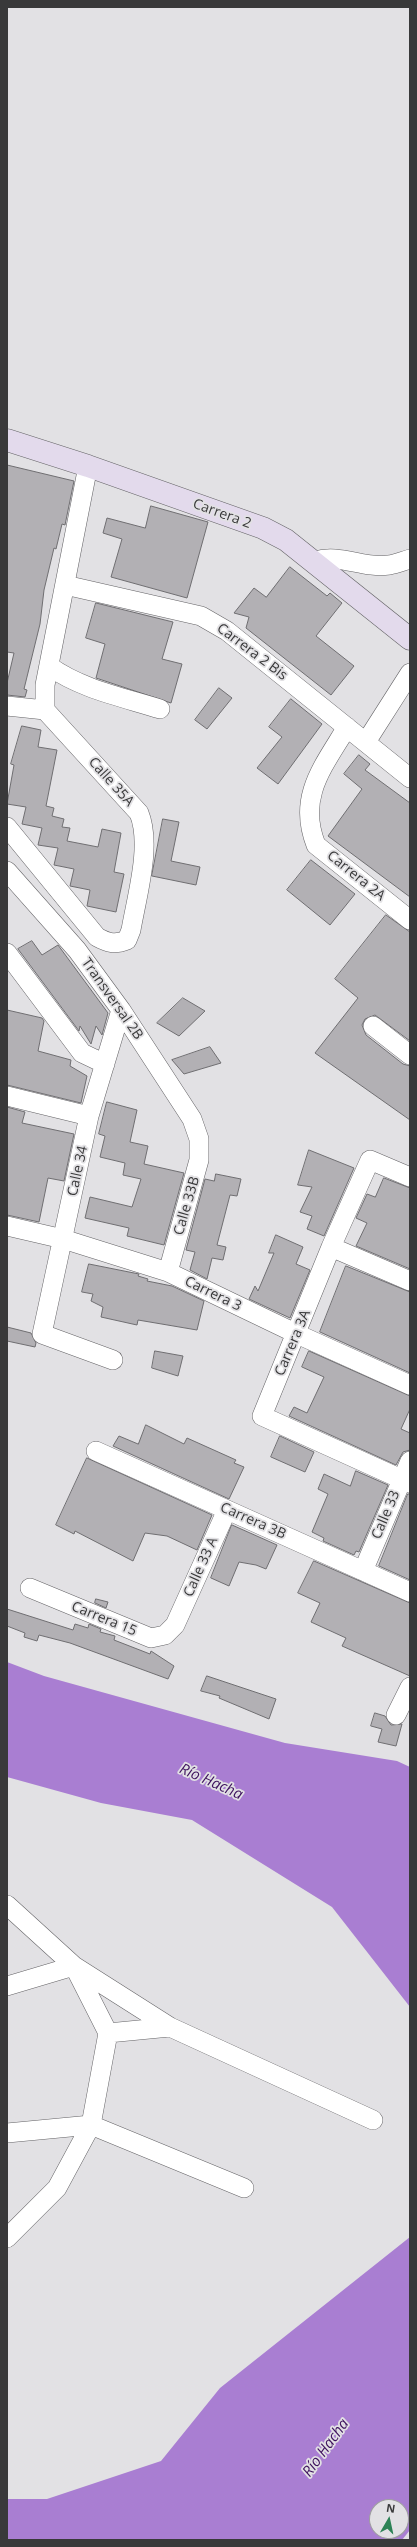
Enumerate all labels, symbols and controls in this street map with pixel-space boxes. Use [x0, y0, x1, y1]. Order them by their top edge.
street label: Carrera 2 [190, 496, 254, 532]
street label: Carrera 2 Bis [213, 620, 291, 684]
street label: Calle 35A [85, 754, 137, 810]
street label: Carrera 2A [324, 847, 388, 905]
street label: Transversal 2B [78, 955, 146, 1043]
street label: Calle 34 [64, 1144, 92, 1198]
street label: Calle 33B [171, 1175, 203, 1237]
street label: Carrera 3 [182, 1273, 244, 1315]
street label: Carrera 3A [272, 1308, 314, 1378]
street label: Calle 33 [368, 1488, 404, 1542]
street label: Carrera 3B [218, 1499, 288, 1543]
street label: Calle 33 A [180, 1535, 222, 1599]
street label: Carrera 15 [69, 1598, 139, 1640]
water label: Río Hacha [177, 1760, 245, 1804]
water label: Río Hacha [299, 2415, 353, 2481]
north arrow [369, 2499, 409, 2539]
text: N [385, 2500, 396, 2516]

